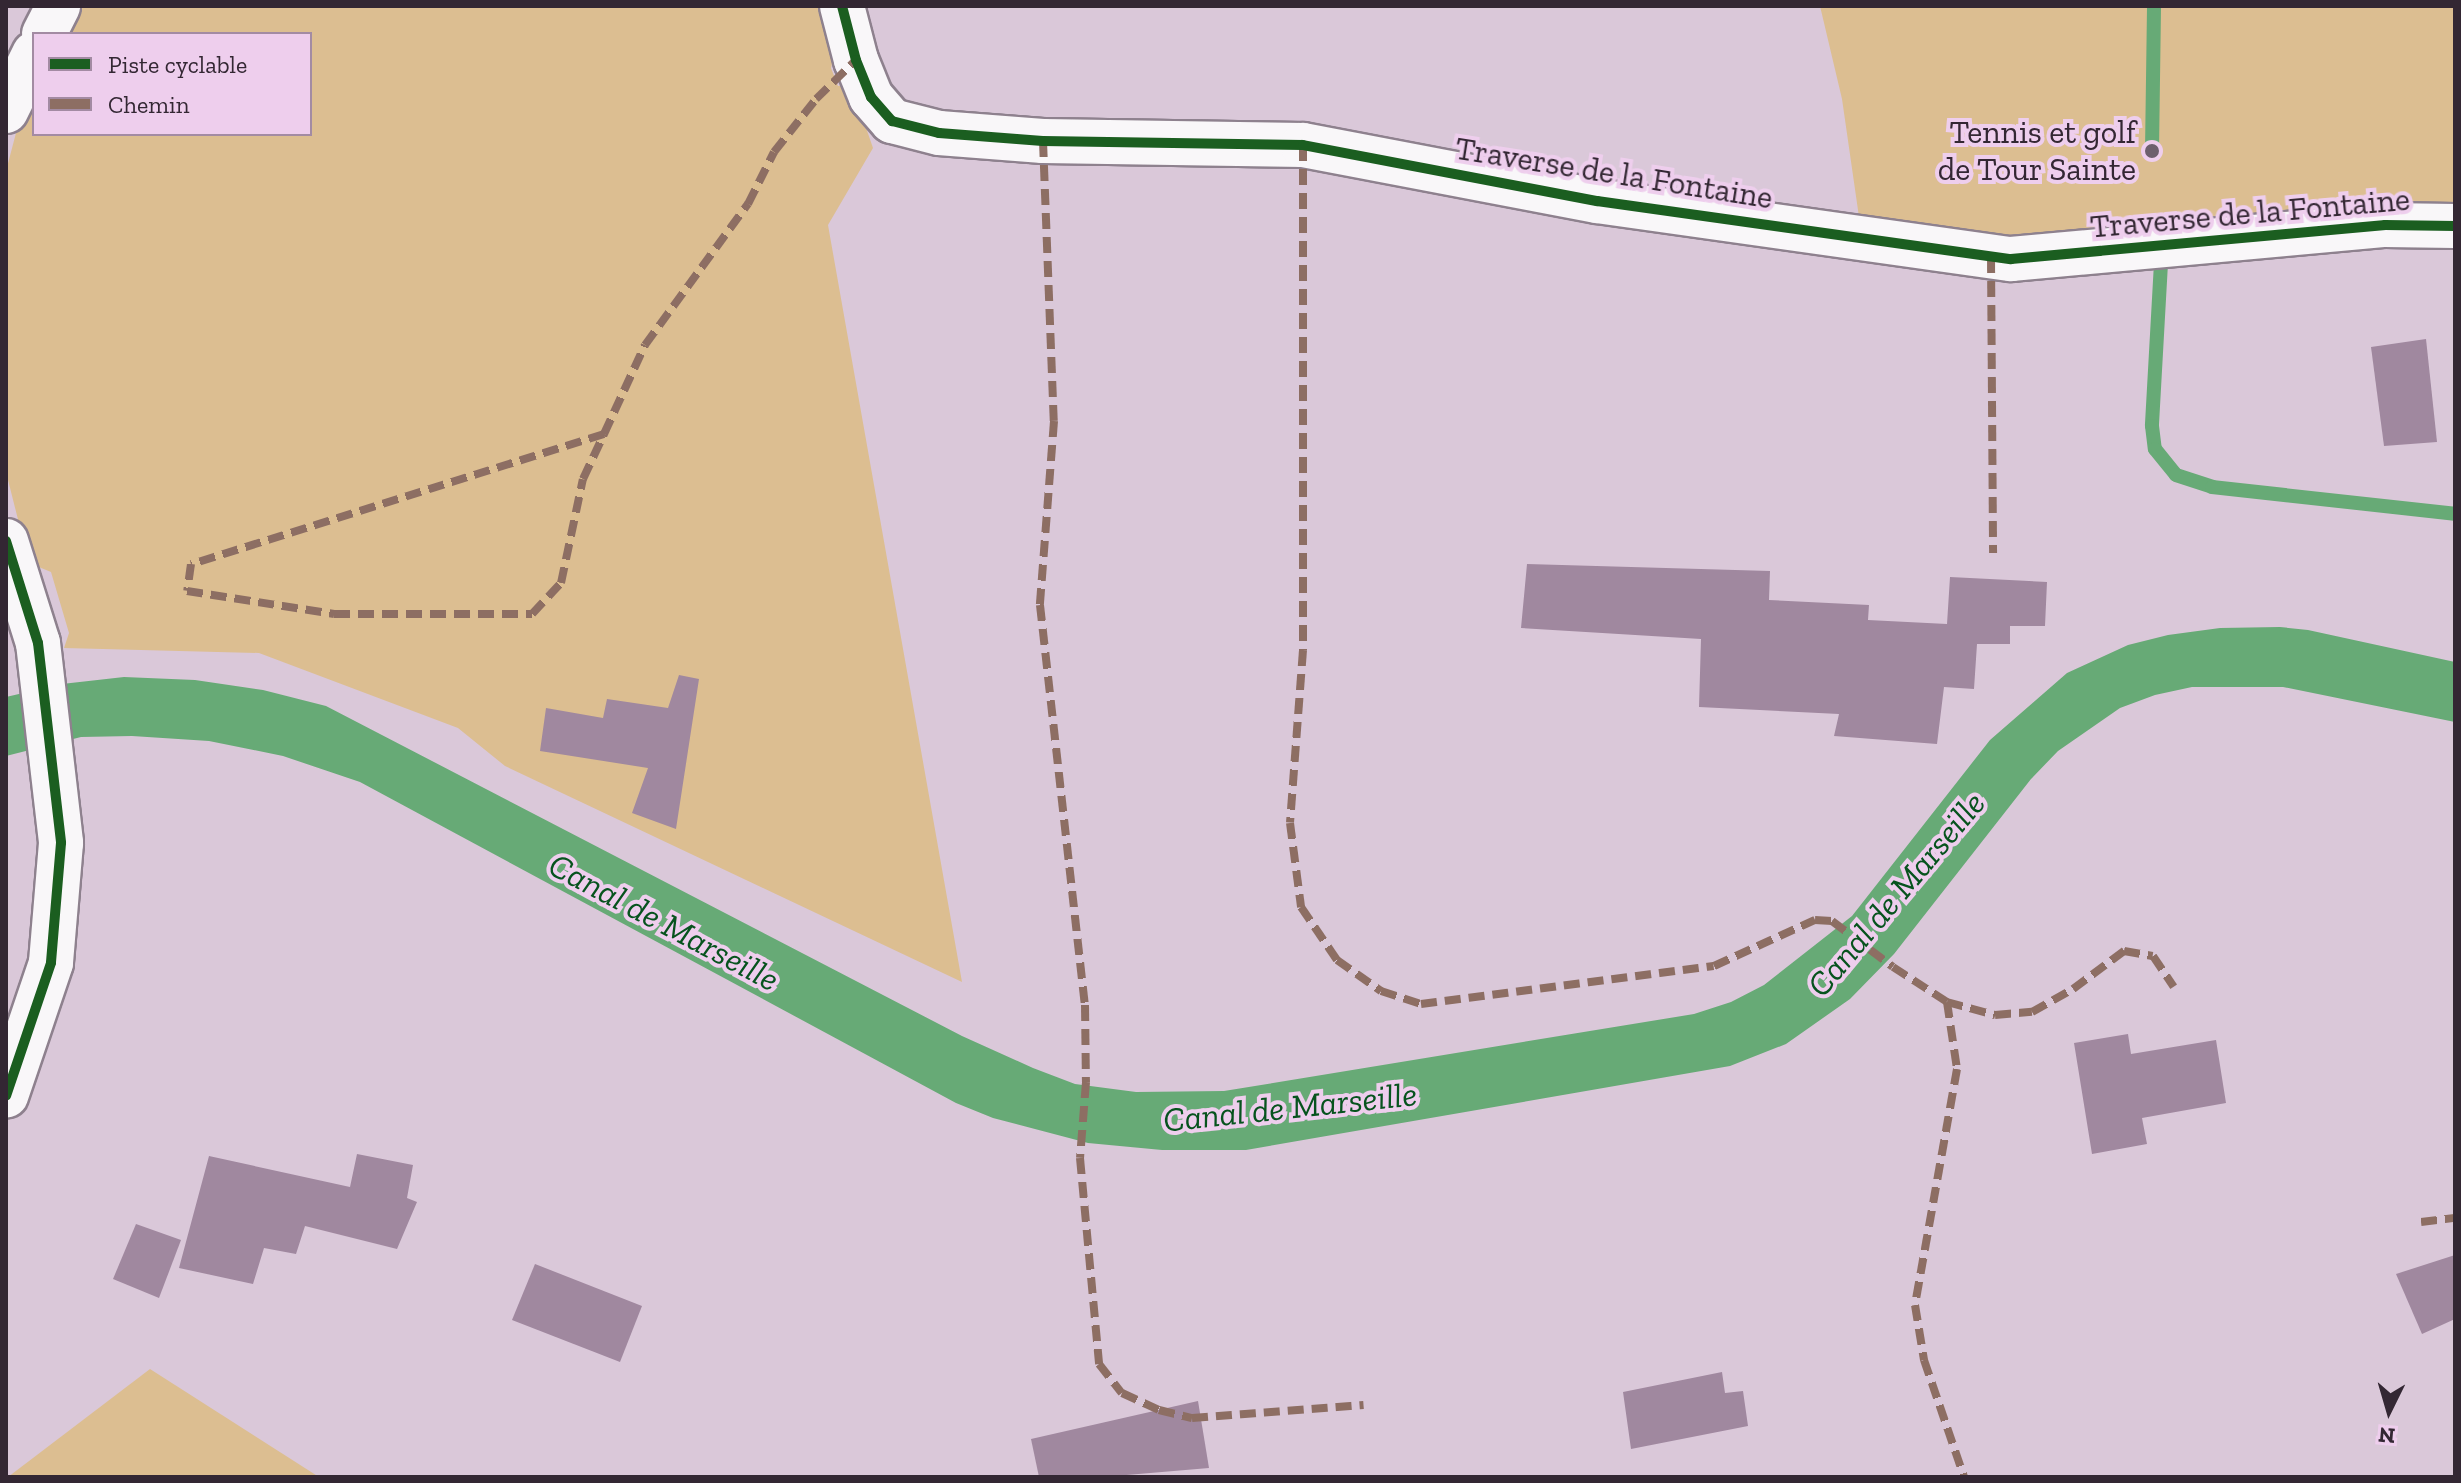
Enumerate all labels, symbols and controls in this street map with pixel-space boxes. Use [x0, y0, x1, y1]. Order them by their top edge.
legend [32, 32, 312, 136]
text: Piste cyclable [108, 50, 247, 79]
text: Chemin [108, 90, 189, 119]
place label: Tennis et golf de Tour Sainte [1937, 114, 2136, 189]
street label: Traverse de la Fontaine [1453, 129, 1775, 217]
marker: Tennis et golf de Tour Sainte [2143, 142, 2161, 160]
street label: Traverse de la Fontaine [2089, 180, 2411, 246]
water label: Canal de Marseille [1798, 783, 1994, 1005]
water label: Canal de Marseille [542, 844, 786, 1000]
water label: Canal de Marseille [1161, 1073, 1419, 1141]
north arrow [2349, 1371, 2429, 1451]
text: N [2377, 1421, 2396, 1450]

